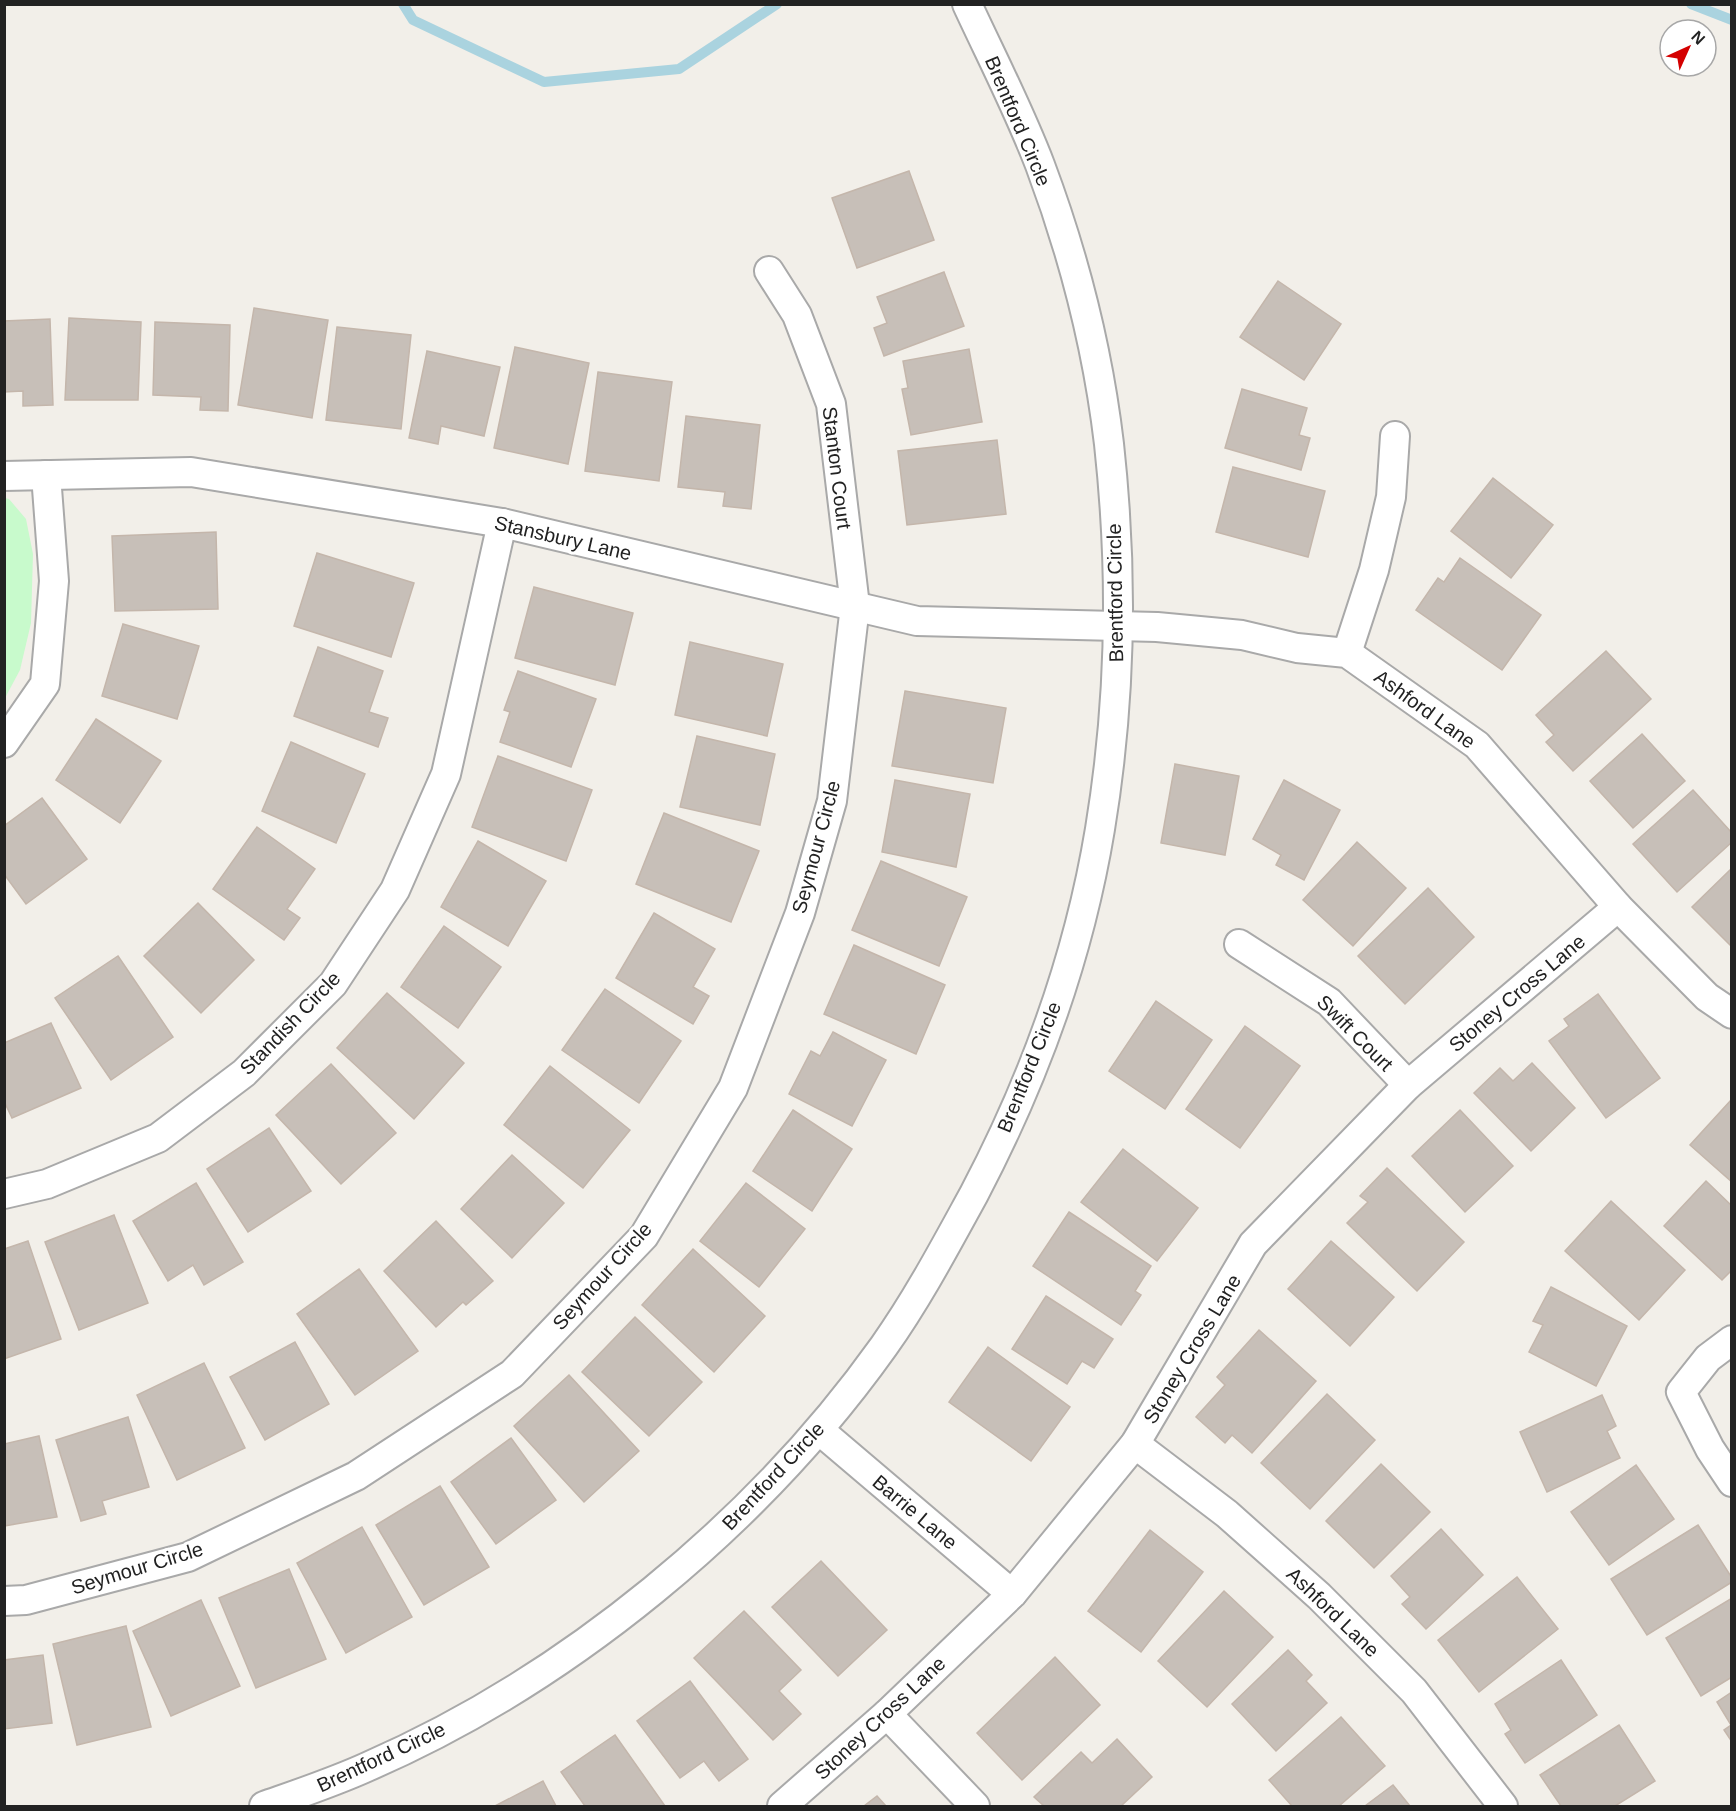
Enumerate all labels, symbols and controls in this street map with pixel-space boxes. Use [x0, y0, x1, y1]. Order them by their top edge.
north arrow [1658, 18, 1718, 78]
text: N [1688, 28, 1708, 48]
street label: Brentford Circle [981, 53, 1055, 189]
street label: Stanton Court [819, 405, 855, 531]
street label: Stansbury Lane [492, 512, 634, 564]
street label: Brentford Circle [1103, 523, 1127, 663]
street label: Ashford Lane [1370, 665, 1480, 753]
street label: Seymour Circle [788, 778, 844, 916]
street label: Stoney Cross Lane [1445, 930, 1589, 1056]
street label: Standish Circle [235, 967, 345, 1079]
street label: Swift Court [1313, 991, 1398, 1076]
street label: Brentford Circle [993, 998, 1065, 1136]
street label: Seymour Circle [548, 1218, 656, 1334]
street label: Stoney Cross Lane [1139, 1270, 1245, 1428]
street label: Brentford Circle [718, 1418, 828, 1534]
street label: Barrie Lane [868, 1470, 962, 1554]
street label: Seymour Circle [68, 1537, 206, 1599]
street label: Ashford Lane [1283, 1563, 1383, 1661]
street label: Stoney Cross Lane [810, 1652, 950, 1784]
street label: Brentford Circle [313, 1718, 449, 1796]

